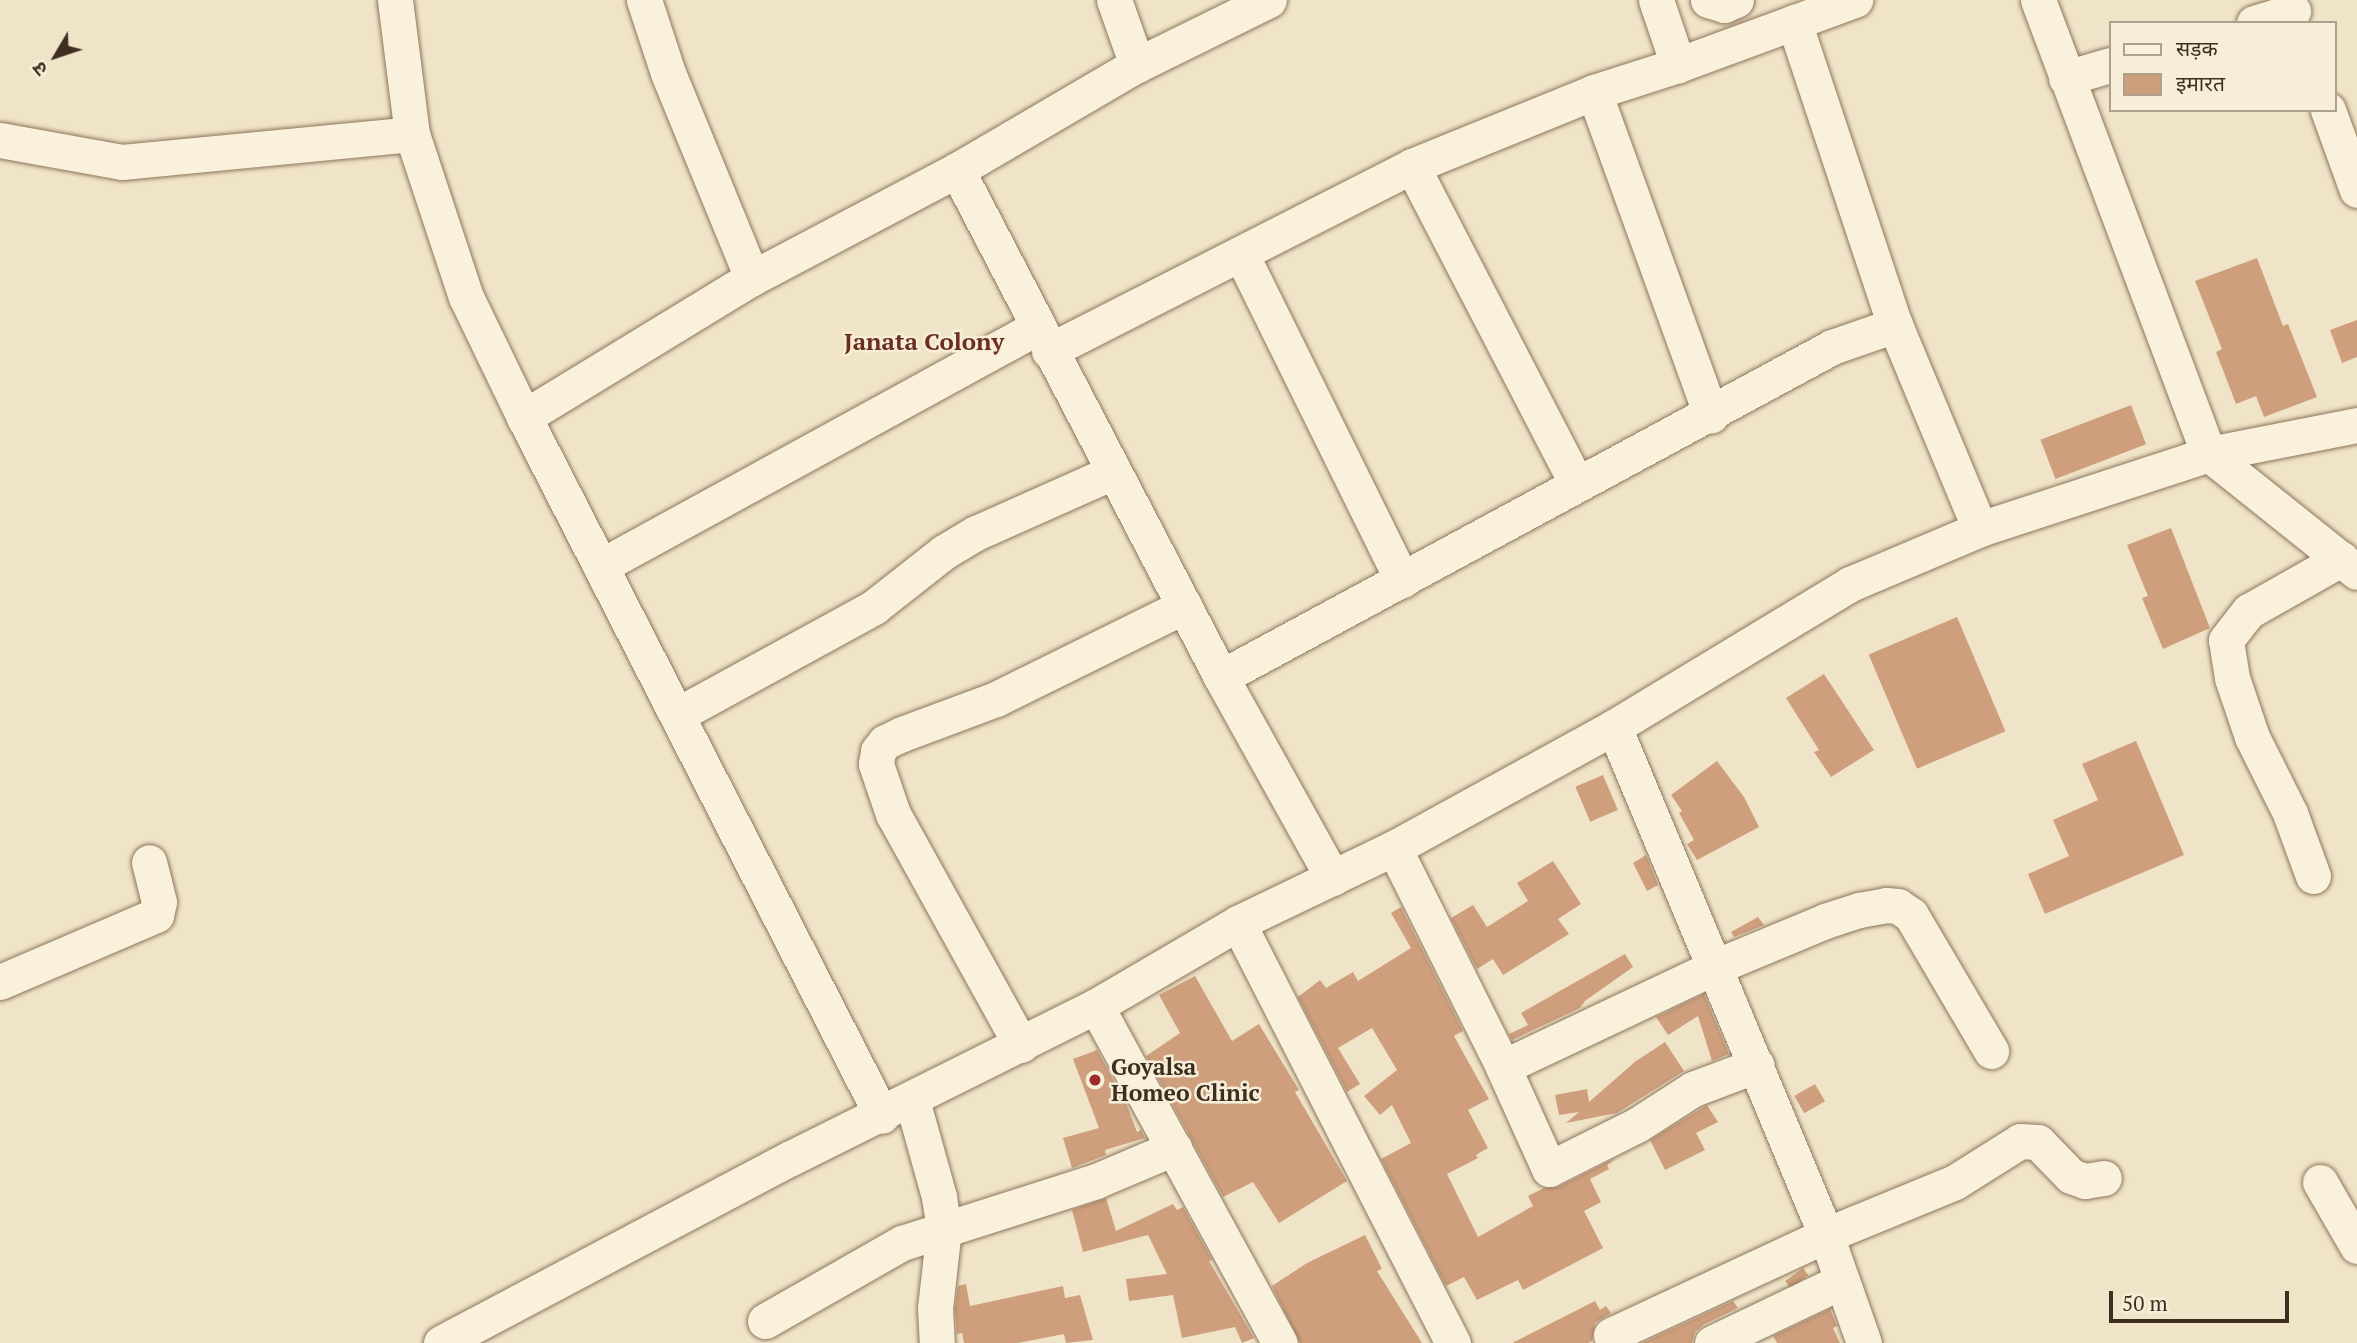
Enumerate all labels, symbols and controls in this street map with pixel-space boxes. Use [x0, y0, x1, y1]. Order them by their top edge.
north arrow [21, 21, 91, 91]
legend [2108, 21, 2336, 112]
text: सड़क [2176, 34, 2218, 62]
text: उ [26, 57, 53, 82]
text: इमारत [2176, 69, 2225, 97]
district label: Janata Colony [844, 328, 1004, 356]
place label: Goyalsa Homeo Clinic [1111, 1053, 1260, 1107]
marker: Goyalsa Homeo Clinic [1085, 1070, 1105, 1090]
scale bar [2112, 1276, 2292, 1320]
text: 50 m [2122, 1289, 2168, 1317]

